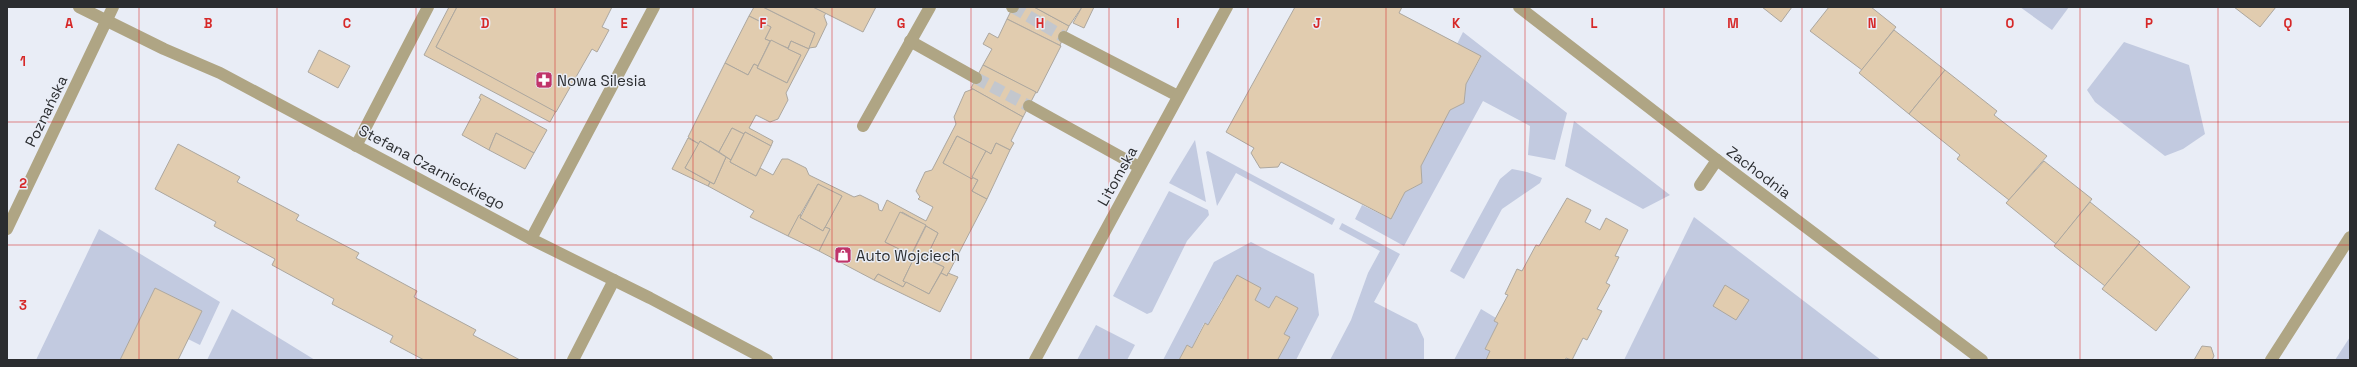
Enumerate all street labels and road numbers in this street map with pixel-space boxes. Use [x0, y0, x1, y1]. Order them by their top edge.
street label: Poznańska [21, 72, 72, 150]
street label: Stefana Czarnieckiego [356, 120, 508, 214]
street label: Zachodnia [1723, 142, 1795, 203]
street label: Litomska [1093, 143, 1141, 209]

